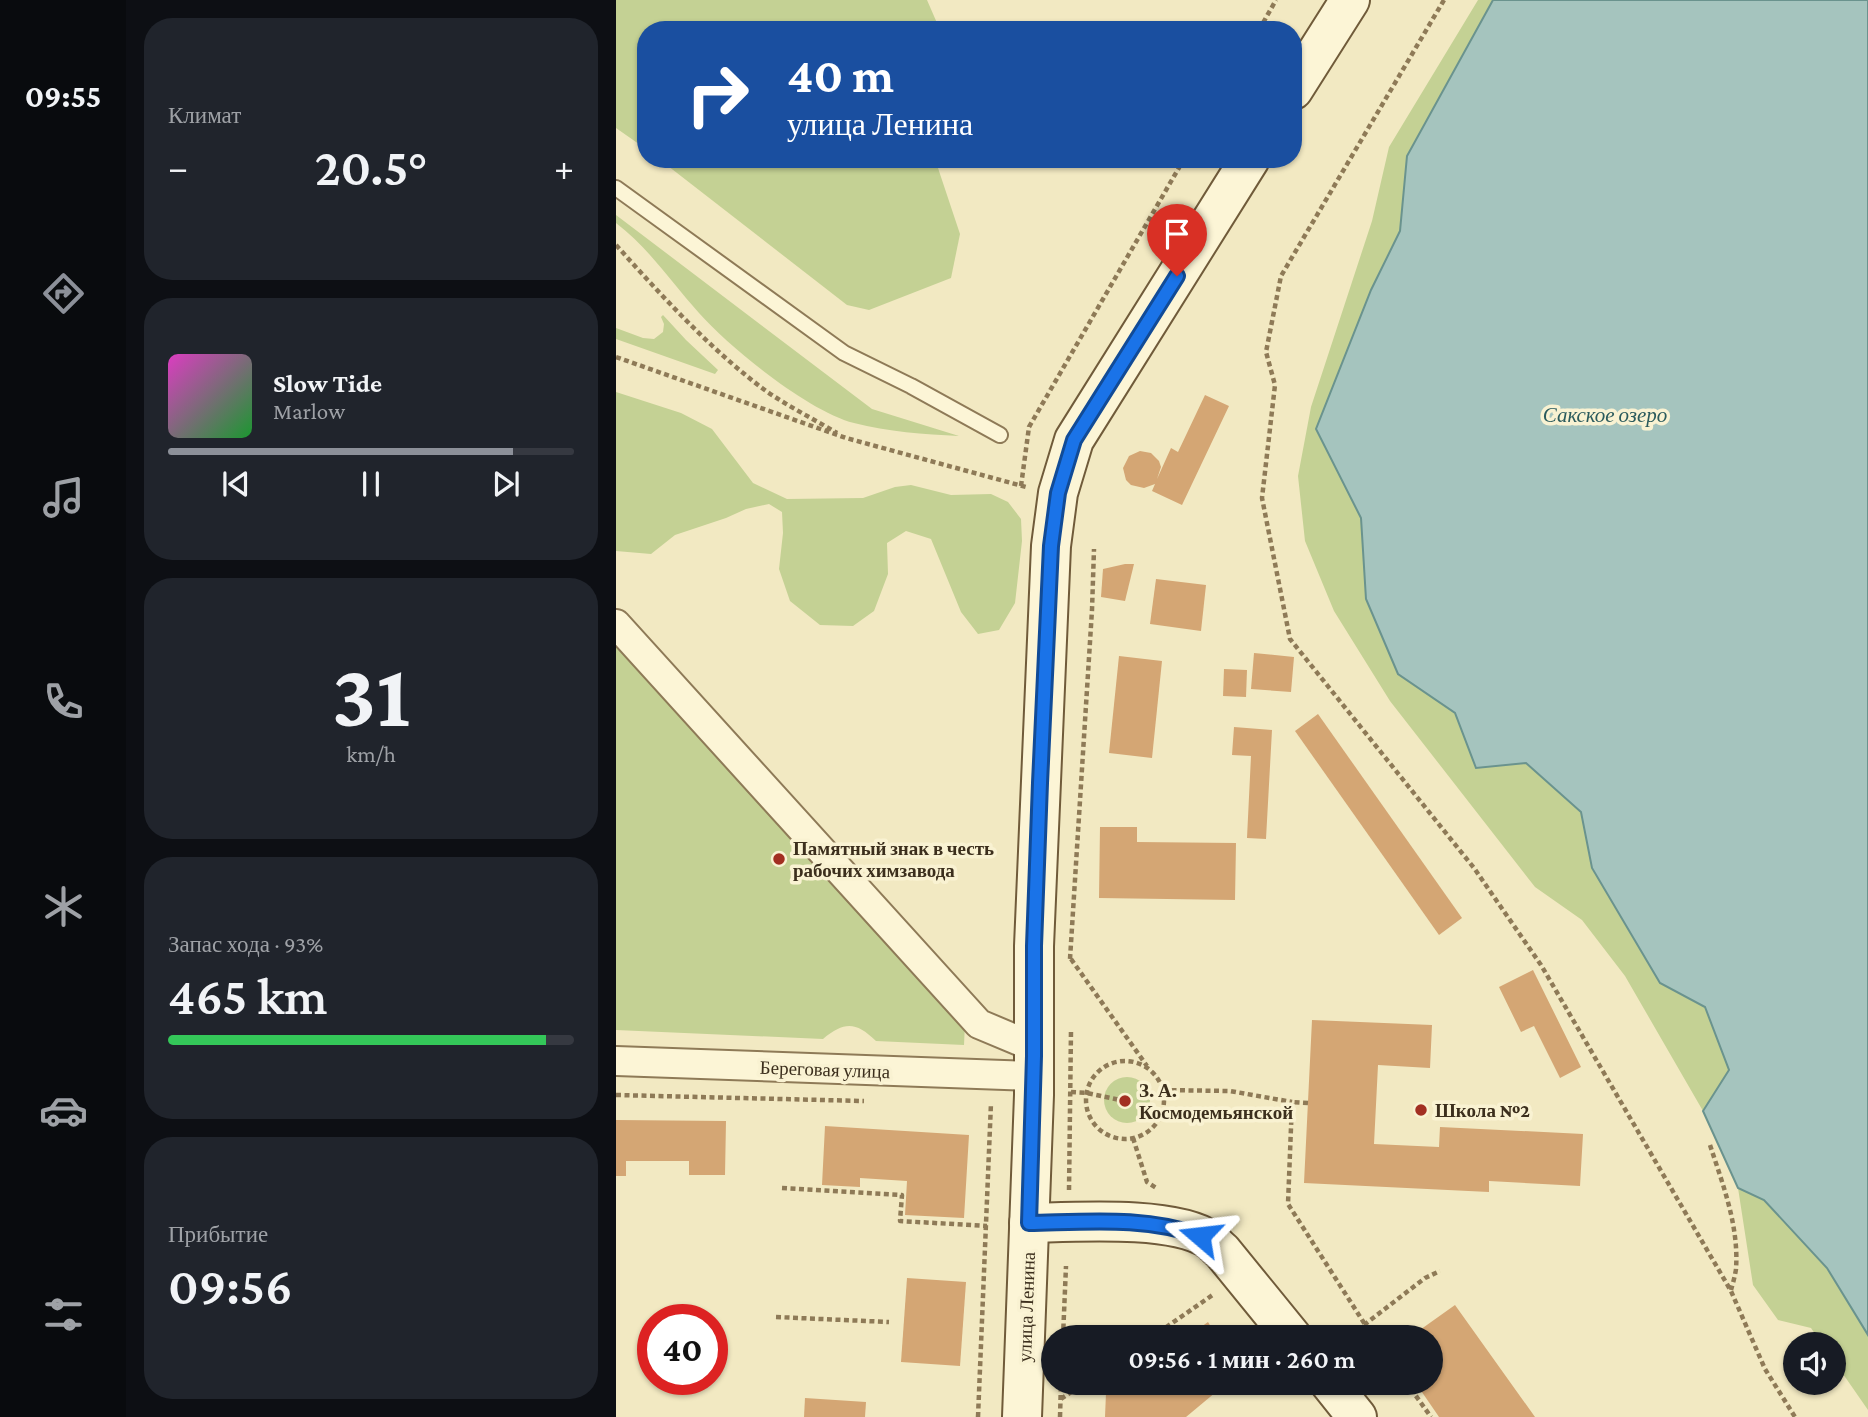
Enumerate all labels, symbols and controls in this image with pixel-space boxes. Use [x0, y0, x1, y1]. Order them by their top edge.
text: 40 m [787, 48, 894, 103]
icon: right [672, 49, 763, 140]
text: 09:55 [25, 78, 101, 114]
text: Климат [168, 102, 241, 128]
text: улица Ленина [787, 106, 973, 142]
text: 20.5° [315, 138, 427, 196]
text: − [168, 146, 188, 188]
text: + [554, 146, 574, 188]
pin [1147, 204, 1207, 276]
icon: arrive [1158, 215, 1196, 253]
icon: directions [39, 269, 88, 318]
text: Slow Tide [273, 369, 382, 398]
text: Marlow [273, 398, 345, 424]
water label: Сакское озеро [1543, 403, 1667, 427]
icon: previous [217, 465, 255, 503]
icon: pause [352, 465, 390, 503]
icon: next [487, 465, 525, 503]
icon: music [39, 473, 88, 522]
text: 31 [332, 644, 410, 746]
icon: phone [39, 677, 88, 726]
text: km/h [346, 741, 396, 767]
place label: Памятный знак в честь рабочих химзавода [793, 838, 994, 881]
marker: Памятный знак в честь рабочих химзавода [771, 851, 787, 867]
icon: climate [39, 882, 88, 931]
text: Запас хода · 93% [168, 931, 323, 957]
text: 465 km [168, 967, 328, 1025]
street label: Береговая улица [759, 1057, 891, 1082]
place label: З. А. Космодемьянской [1139, 1080, 1293, 1123]
icon: car [39, 1086, 88, 1135]
marker: З. А. Космодемьянской [1117, 1093, 1133, 1109]
place label: Школа №2 [1435, 1100, 1530, 1121]
marker: Школа №2 [1413, 1102, 1429, 1118]
position arrow [1163, 1199, 1237, 1273]
text: Прибытие [168, 1221, 268, 1247]
street label: улица Ленина [1014, 1251, 1039, 1363]
text: 09:56 [168, 1257, 293, 1315]
icon: filters [39, 1290, 88, 1339]
speed limit sign: 40 [637, 1304, 728, 1395]
map controls [1783, 1332, 1846, 1395]
button: sound [1783, 1332, 1846, 1395]
text: 09:56 · 1 мин · 260 m [1129, 1345, 1355, 1374]

